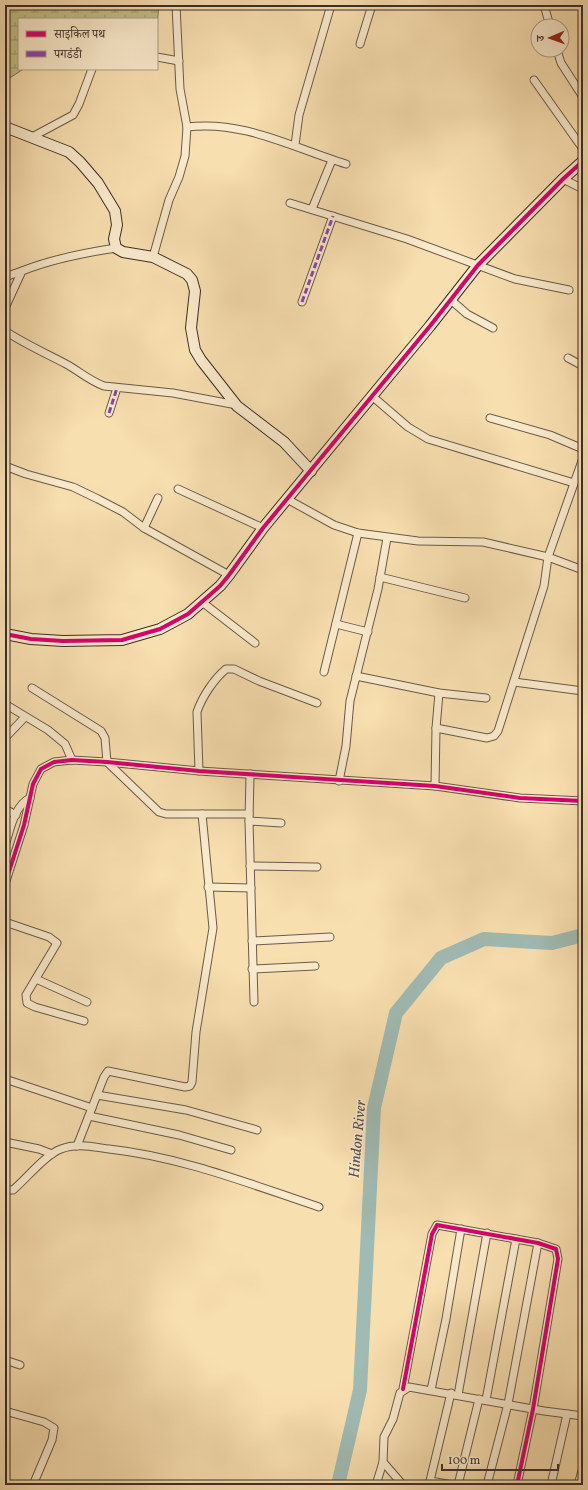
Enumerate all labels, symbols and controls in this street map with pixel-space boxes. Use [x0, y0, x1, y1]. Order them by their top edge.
legend [18, 18, 158, 70]
north arrow [530, 18, 570, 58]
text: साइकिल पथ [53, 26, 106, 43]
text: उ [534, 34, 549, 42]
text: पगडंडी [53, 47, 83, 63]
water label: Hindon River [345, 1099, 372, 1179]
scale bar [442, 1446, 558, 1472]
text: 100 m [448, 1453, 481, 1469]

